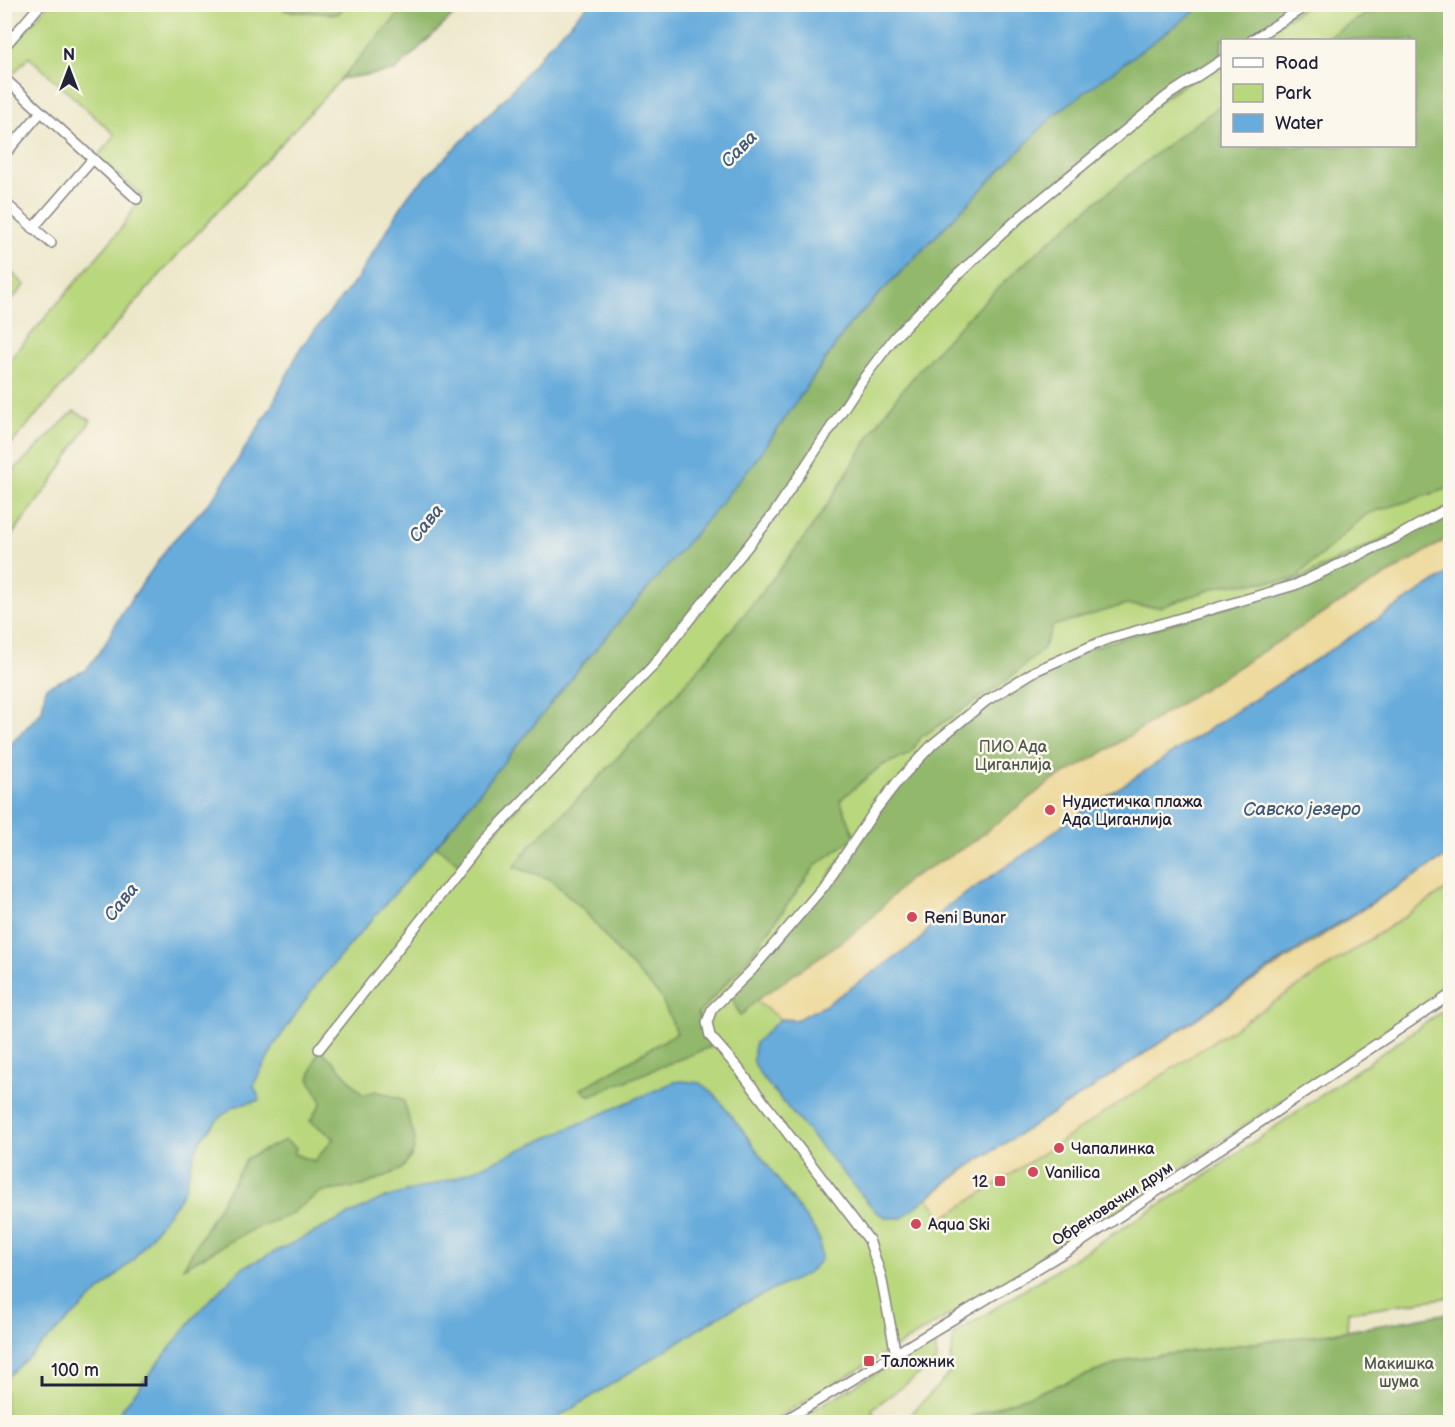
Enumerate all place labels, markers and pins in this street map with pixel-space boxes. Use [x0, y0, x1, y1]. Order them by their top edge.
place label: Нудистичка плажа Ада Циганлија [1061, 793, 1203, 830]
marker: Нудистичка плажа Ада Циганлија [1043, 803, 1057, 817]
place label: Reni Bunar [924, 909, 1006, 928]
marker: Reni Bunar [905, 910, 919, 924]
place label: Чапалинка [1071, 1140, 1155, 1159]
marker: Чапалинка [1052, 1141, 1066, 1155]
place label: Vanilica [1045, 1164, 1100, 1183]
marker: Vanilica [1026, 1165, 1040, 1179]
place label: 12 [972, 1173, 989, 1192]
marker: 12 [993, 1174, 1007, 1188]
place label: Aqua Ski [928, 1216, 990, 1235]
marker: Aqua Ski [909, 1217, 923, 1231]
place label: Таложник [881, 1353, 955, 1372]
marker: Таложник [862, 1354, 876, 1368]

